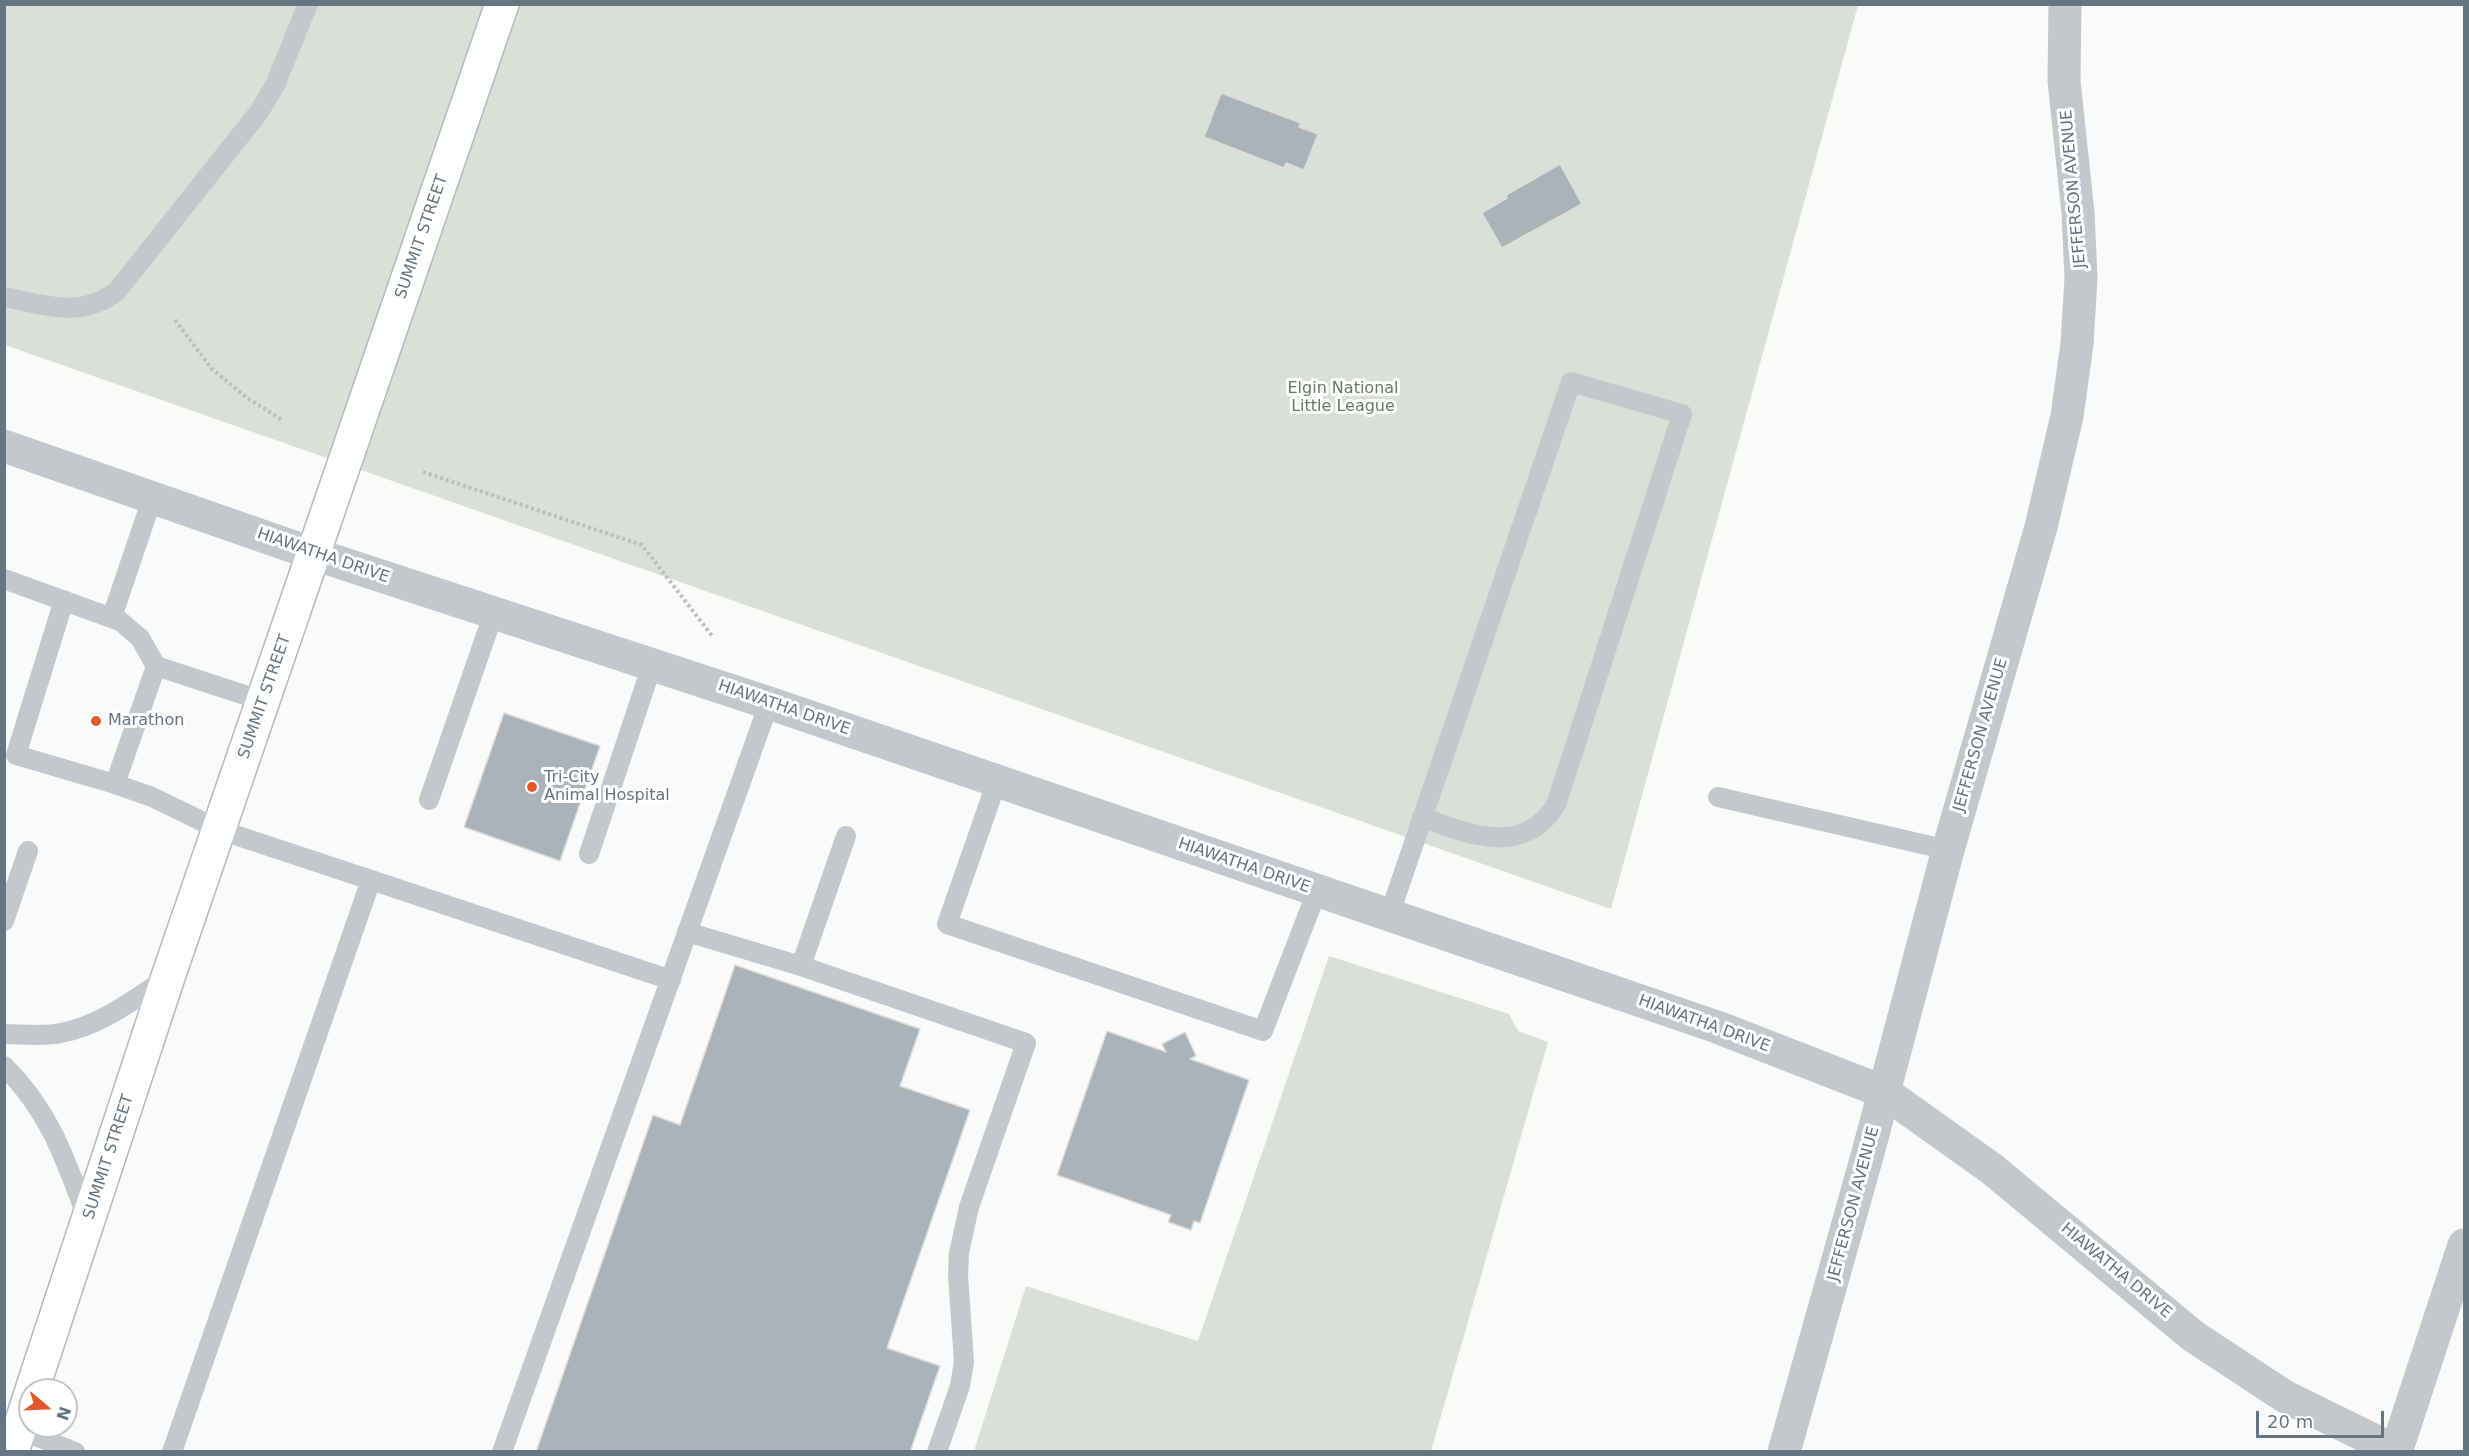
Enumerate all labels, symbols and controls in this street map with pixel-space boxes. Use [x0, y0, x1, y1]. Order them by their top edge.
street label: JEFFERSON AVENUE [2058, 109, 2090, 269]
street label: SUMMIT STREET [392, 172, 452, 302]
park label: Elgin National Little League [1287, 379, 1399, 417]
street label: HIAWATHA DRIVE [254, 524, 392, 588]
street label: SUMMIT STREET [235, 632, 295, 762]
street label: JEFFERSON AVENUE [1950, 656, 2012, 814]
street label: HIAWATHA DRIVE [715, 676, 853, 740]
place label: Marathon [108, 711, 184, 731]
marker: Marathon [89, 714, 103, 728]
place label: Tri-City Animal Hospital [544, 768, 670, 806]
marker: Tri-City Animal Hospital [525, 780, 539, 794]
street label: HIAWATHA DRIVE [1175, 834, 1313, 898]
street label: HIAWATHA DRIVE [1636, 991, 1772, 1057]
street label: SUMMIT STREET [80, 1092, 138, 1222]
street label: JEFFERSON AVENUE [1824, 1125, 1884, 1283]
street label: HIAWATHA DRIVE [2057, 1219, 2175, 1323]
north arrow [18, 1378, 78, 1438]
scale bar [2259, 1399, 2386, 1437]
text: N [52, 1404, 75, 1423]
text: 20 m [2267, 1411, 2313, 1432]

